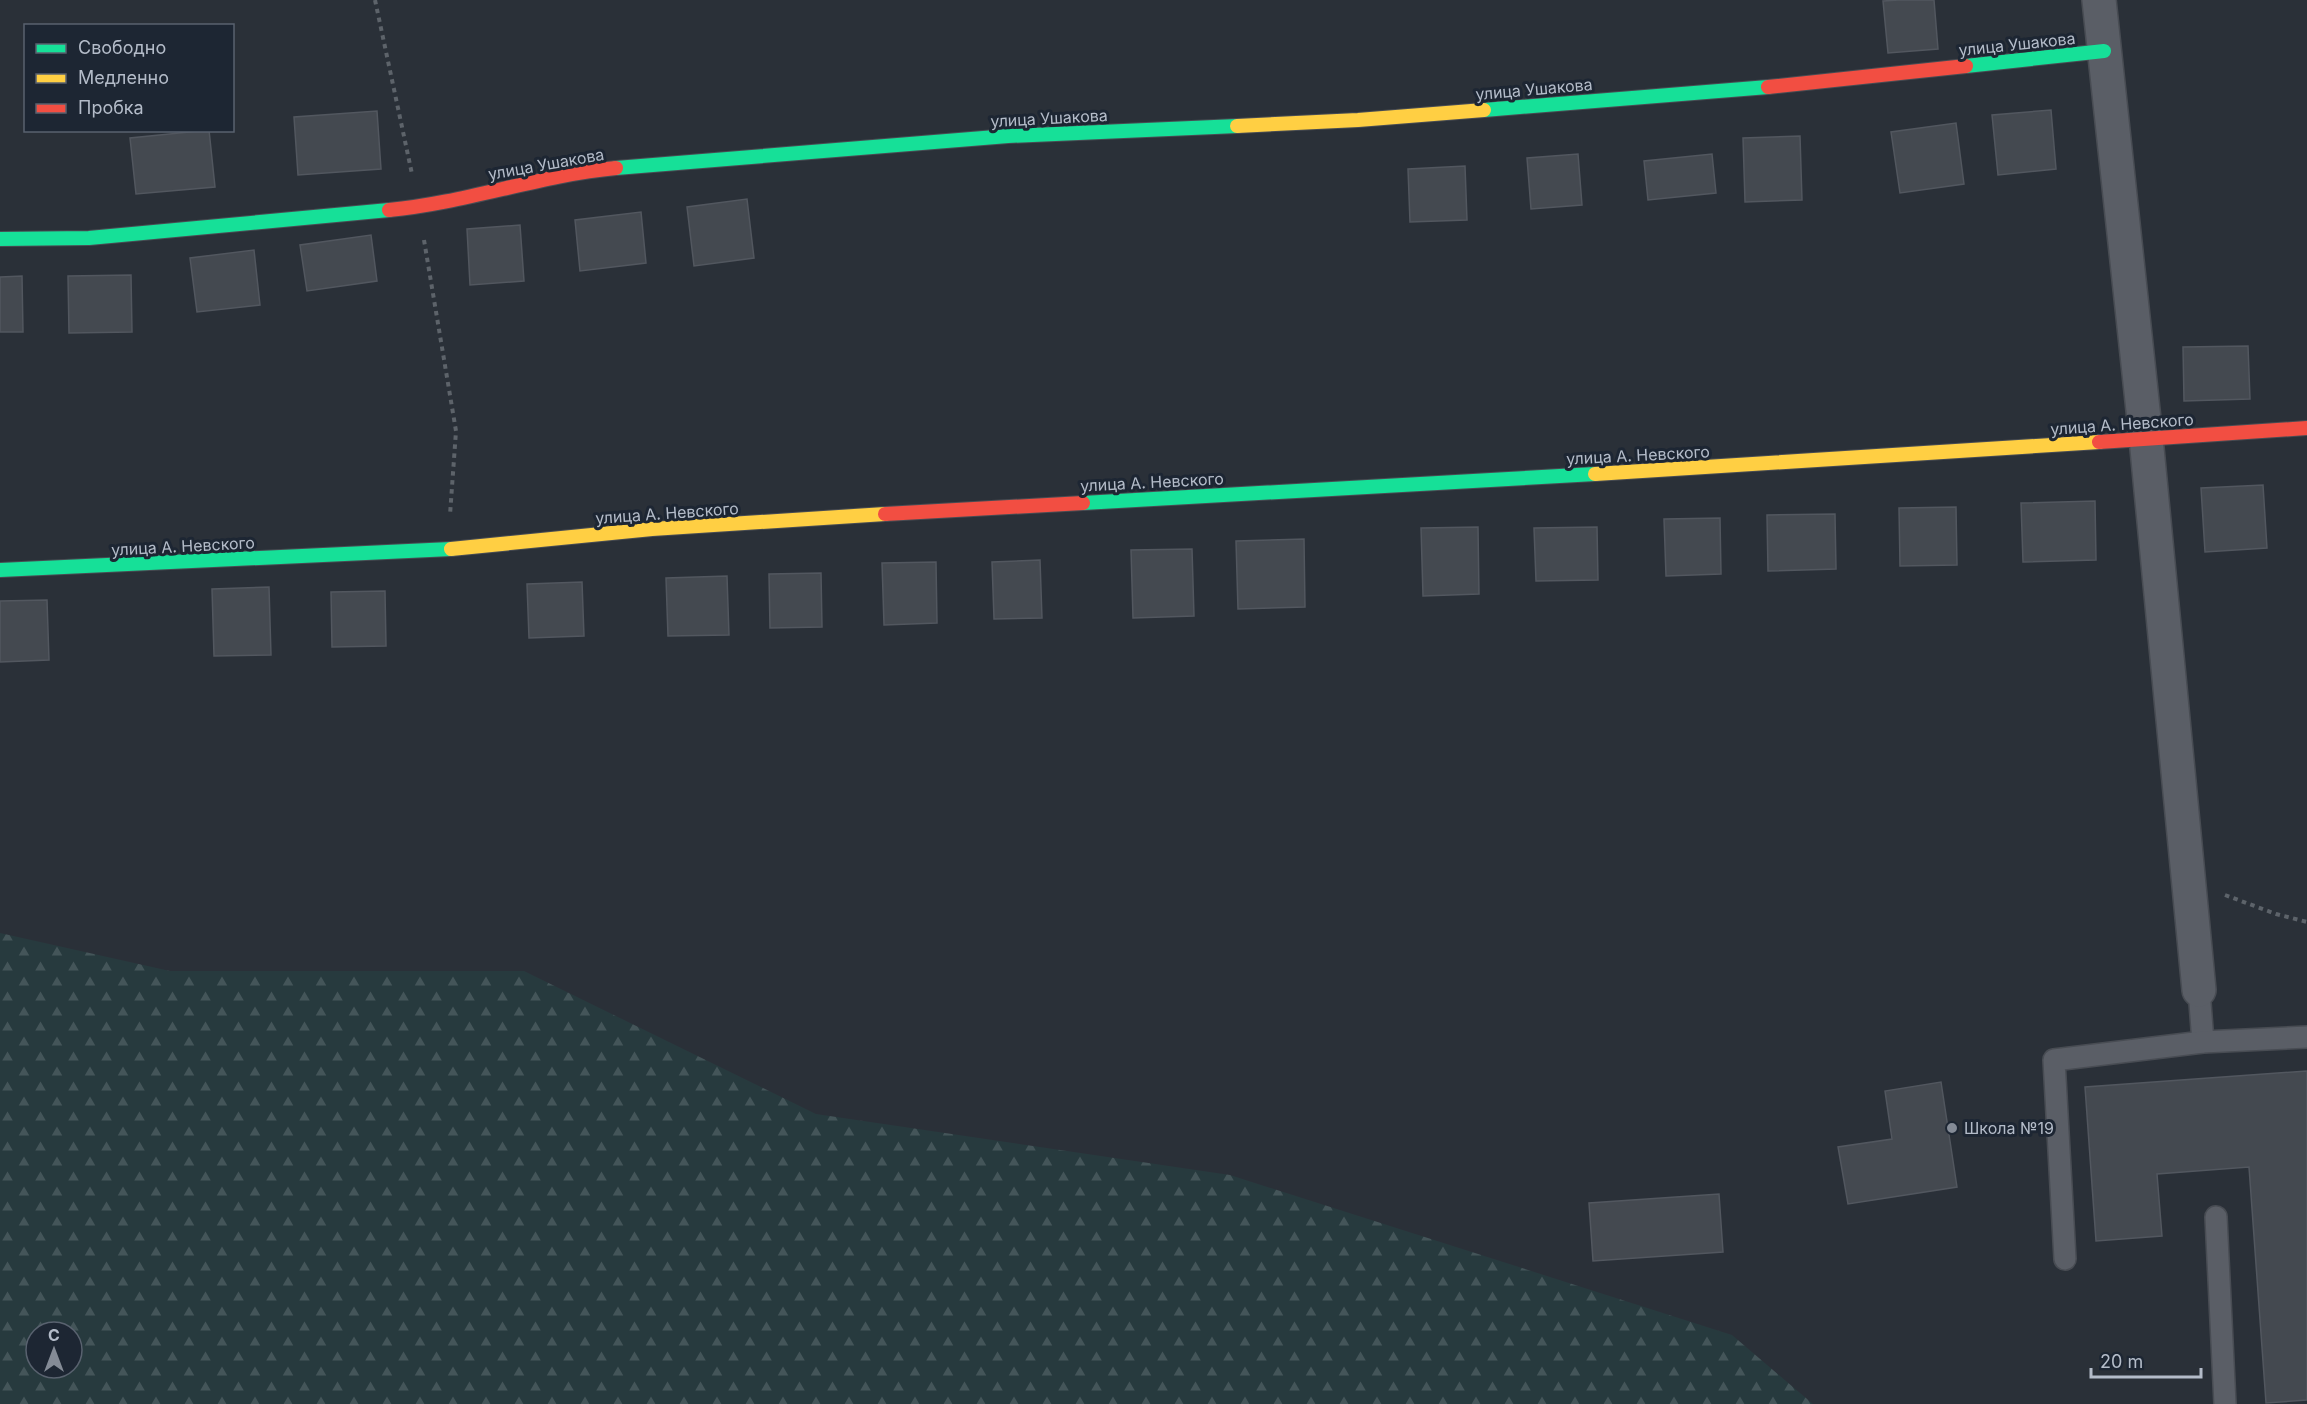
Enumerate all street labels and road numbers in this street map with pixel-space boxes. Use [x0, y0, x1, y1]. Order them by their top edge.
street label: улица Ушакова [1958, 28, 2076, 60]
street label: улица Ушакова [1475, 74, 1593, 104]
street label: улица Ушакова [990, 105, 1108, 131]
street label: улица Ушакова [486, 144, 606, 184]
street label: улица А. Невского [2050, 409, 2194, 439]
street label: улица А. Невского [1566, 441, 1710, 469]
street label: улица А. Невского [1080, 468, 1224, 496]
street label: улица А. Невского [595, 498, 739, 528]
street label: улица А. Невского [111, 532, 255, 560]

